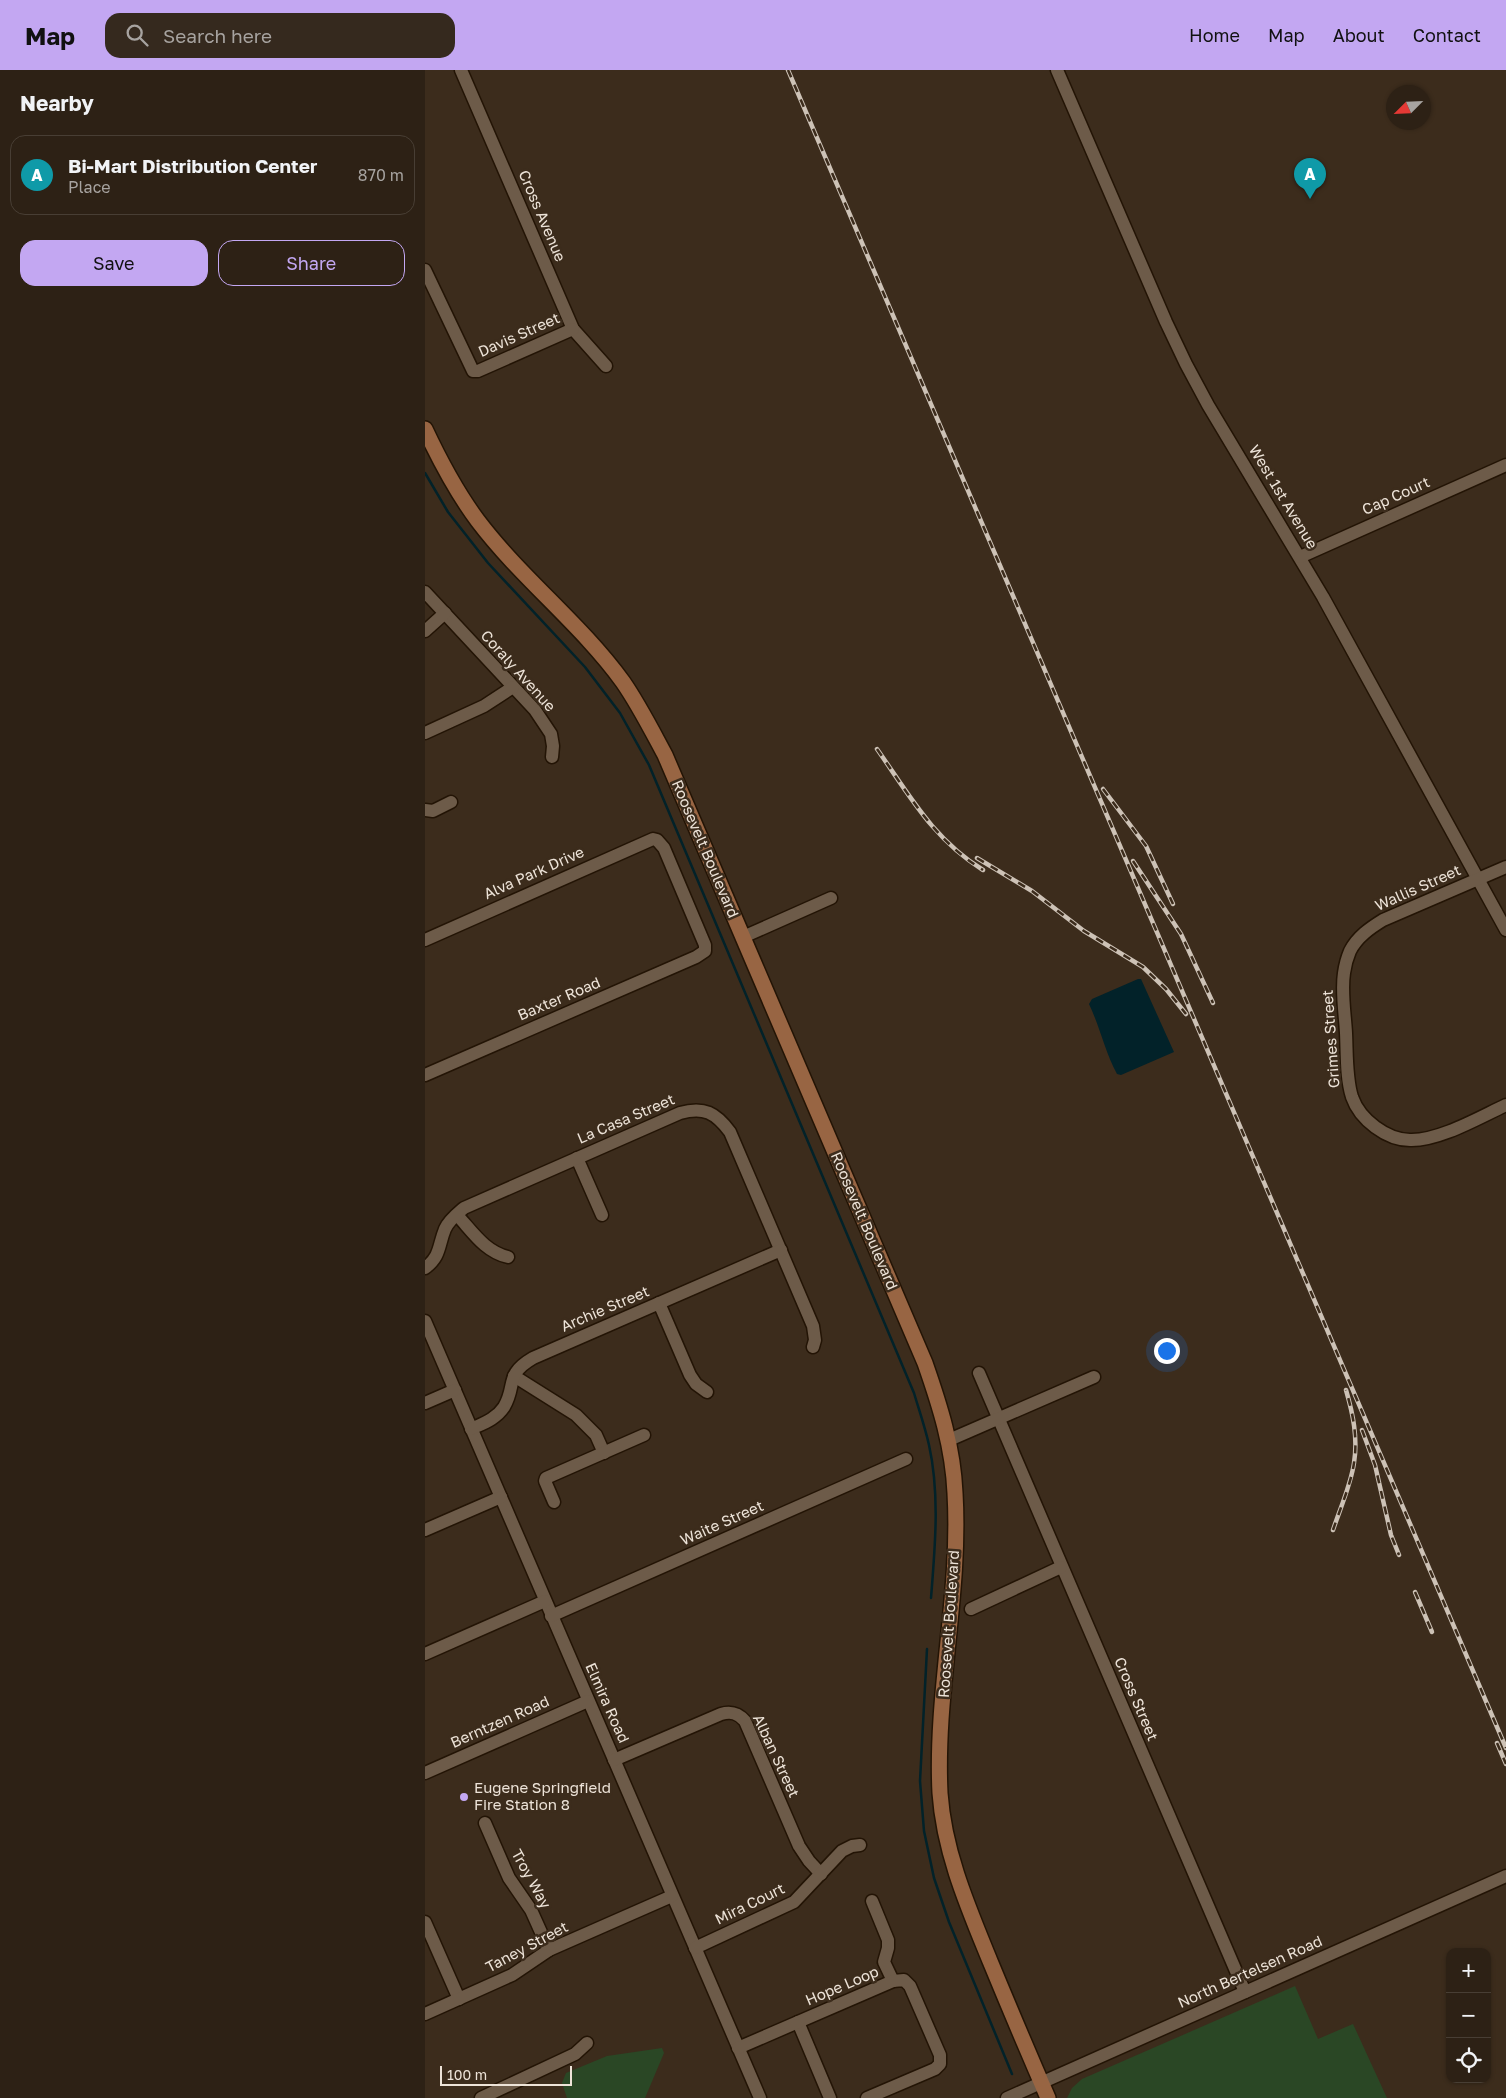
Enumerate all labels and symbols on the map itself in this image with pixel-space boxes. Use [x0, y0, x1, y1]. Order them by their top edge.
north arrow [1386, 85, 1431, 130]
pin: A [1294, 158, 1326, 199]
street label: Cross Avenue [516, 167, 570, 264]
street label: Davis Street [475, 308, 562, 360]
street label: West 1st Avenue [1246, 441, 1322, 552]
street label: Cap Court [1359, 472, 1432, 518]
street label: Coraly Avenue [478, 626, 560, 715]
street label: Roosevelt Boulevard [669, 777, 743, 920]
street label: Alva Park Drive [481, 842, 587, 902]
street label: Wallis Street [1372, 860, 1463, 914]
street label: Baxter Road [515, 973, 603, 1024]
street label: Grimes Street [1318, 989, 1342, 1089]
street label: La Casa Street [574, 1089, 677, 1147]
street label: Roosevelt Boulevard [828, 1149, 902, 1292]
street label: Archie Street [558, 1281, 651, 1335]
your location [1154, 1338, 1180, 1364]
street label: Waite Street [677, 1496, 766, 1548]
street label: Roosevelt Boulevard [934, 1549, 962, 1698]
street label: Cross Street [1111, 1654, 1163, 1743]
street label: Elmira Road [582, 1660, 634, 1746]
street label: Berntzen Road [447, 1691, 552, 1751]
street label: Alban Street [750, 1711, 804, 1800]
place label: Eugene Springfield Fire Station 8 [474, 1778, 611, 1813]
marker: Eugene Springfield Fire Station 8 [458, 1791, 470, 1803]
street label: Troy Way [508, 1846, 556, 1912]
street label: Mira Court [712, 1879, 787, 1928]
street label: Taney Street [482, 1917, 571, 1975]
street label: North Bertelsen Road [1175, 1931, 1325, 2011]
street label: Hope Loop [802, 1962, 881, 2009]
scale bar [440, 2063, 573, 2086]

